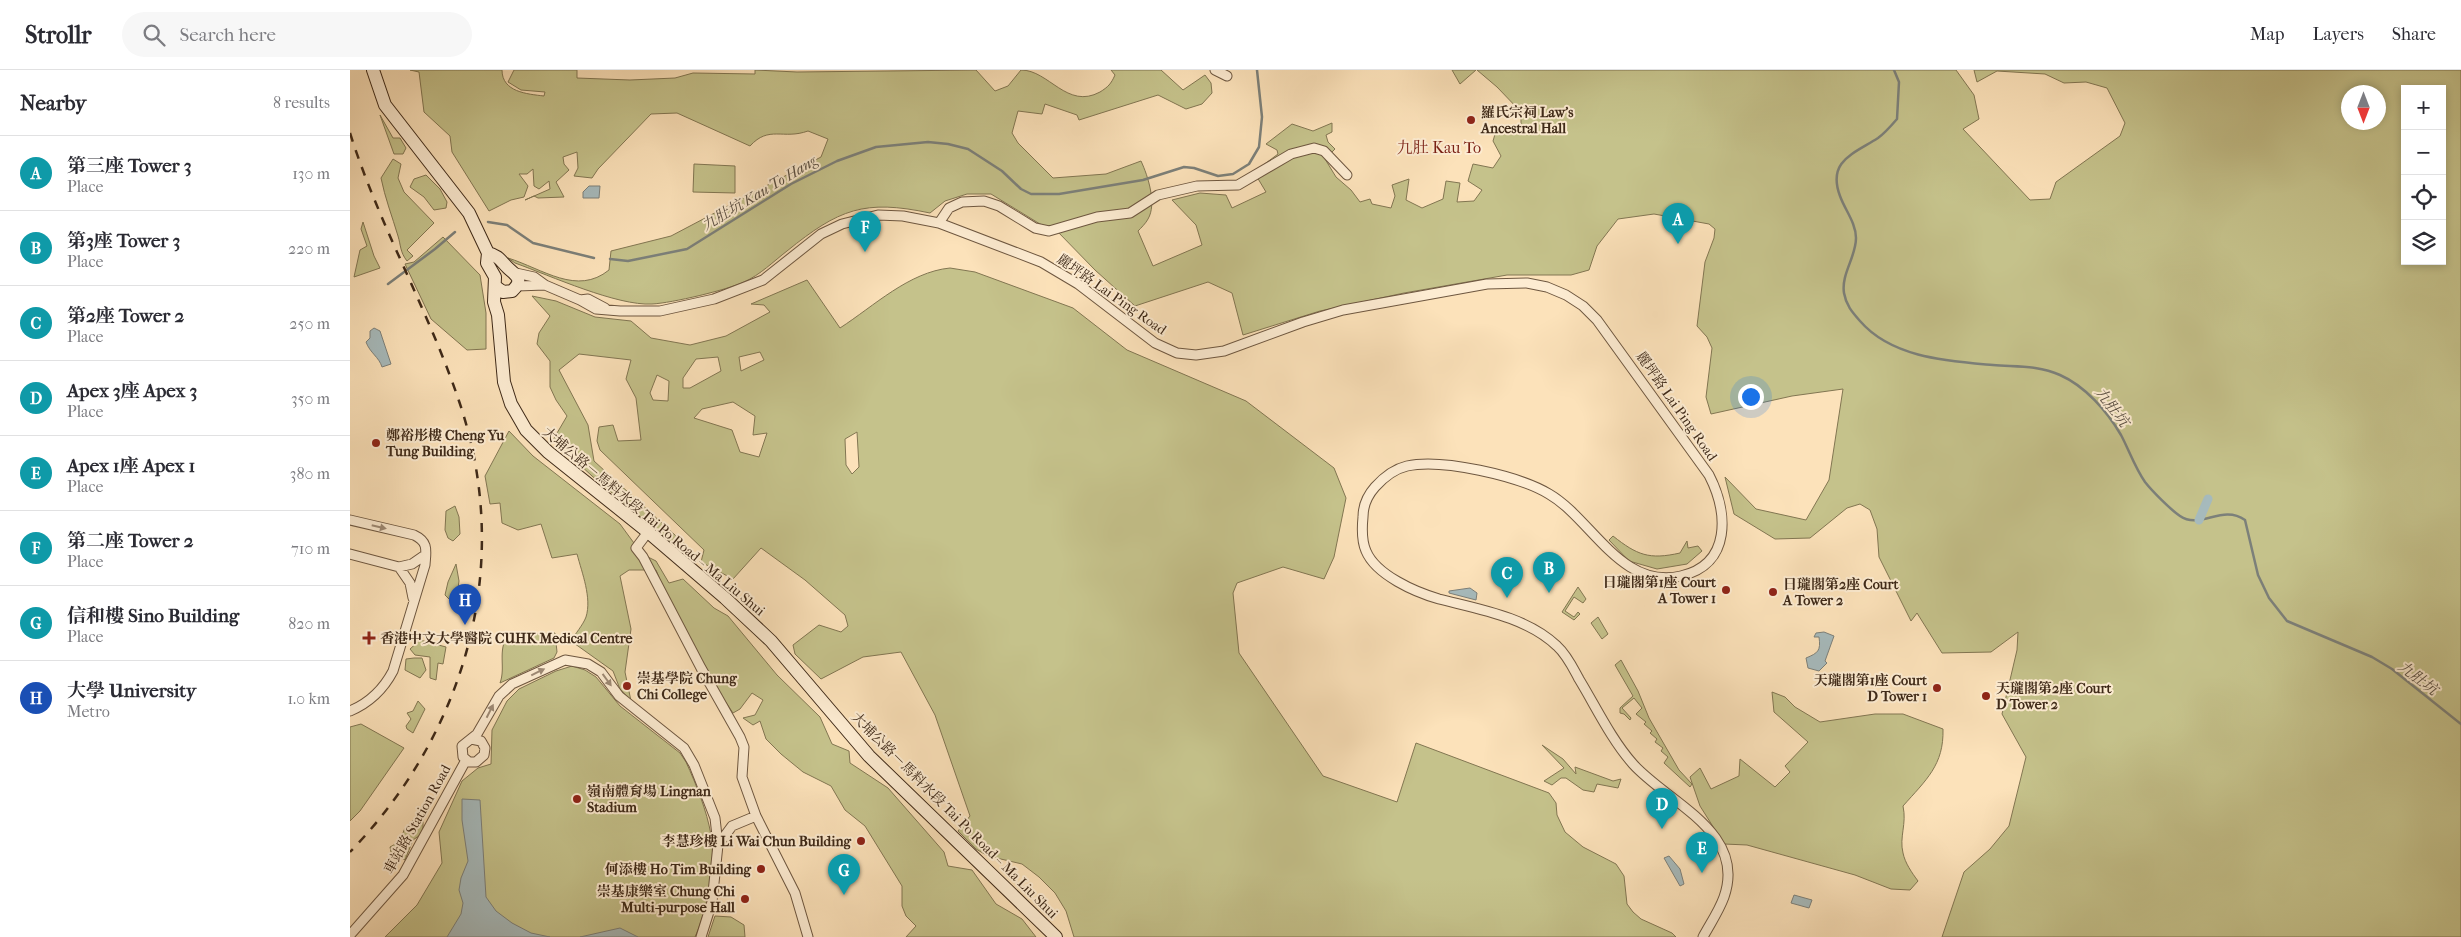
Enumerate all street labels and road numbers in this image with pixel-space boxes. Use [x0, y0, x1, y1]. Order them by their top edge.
street label: 麗坪路 Lai Ping Road [1054, 250, 1170, 339]
street label: 麗坪路 Lai Ping Road [1633, 348, 1721, 464]
street label: 大埔公路－馬料水段 Tai Po Road – Ma Liu Shui [539, 423, 768, 619]
street label: 大埔公路－馬料水段 Tai Po Road – Ma Liu Shui [848, 709, 1061, 922]
street label: 車站路 Station Road [380, 761, 455, 877]

